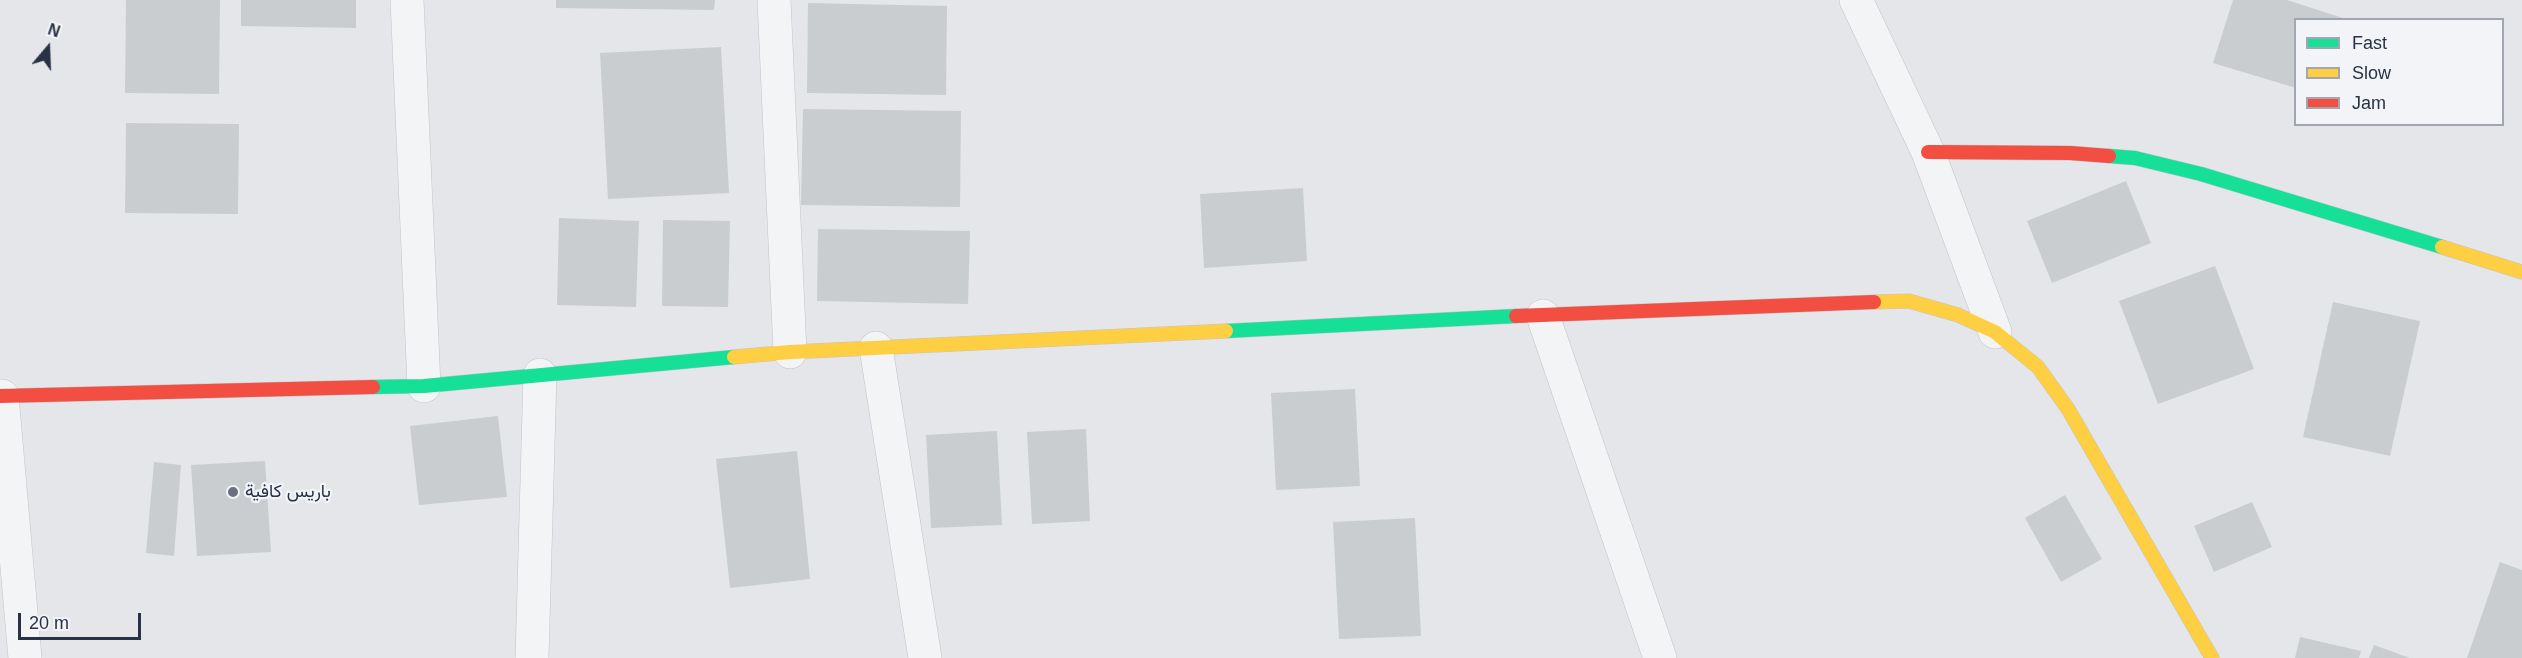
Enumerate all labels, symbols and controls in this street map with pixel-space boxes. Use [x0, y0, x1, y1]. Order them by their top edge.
north arrow [18, 18, 78, 78]
legend [2294, 18, 2504, 126]
text: N [46, 21, 62, 40]
text: Fast [2352, 33, 2387, 53]
text: Slow [2352, 63, 2391, 83]
text: Jam [2352, 93, 2386, 113]
place label: باريس كافية [245, 481, 331, 503]
marker: باريس كافية [226, 485, 240, 499]
scale bar [21, 601, 144, 639]
text: 20 m [29, 613, 69, 633]

